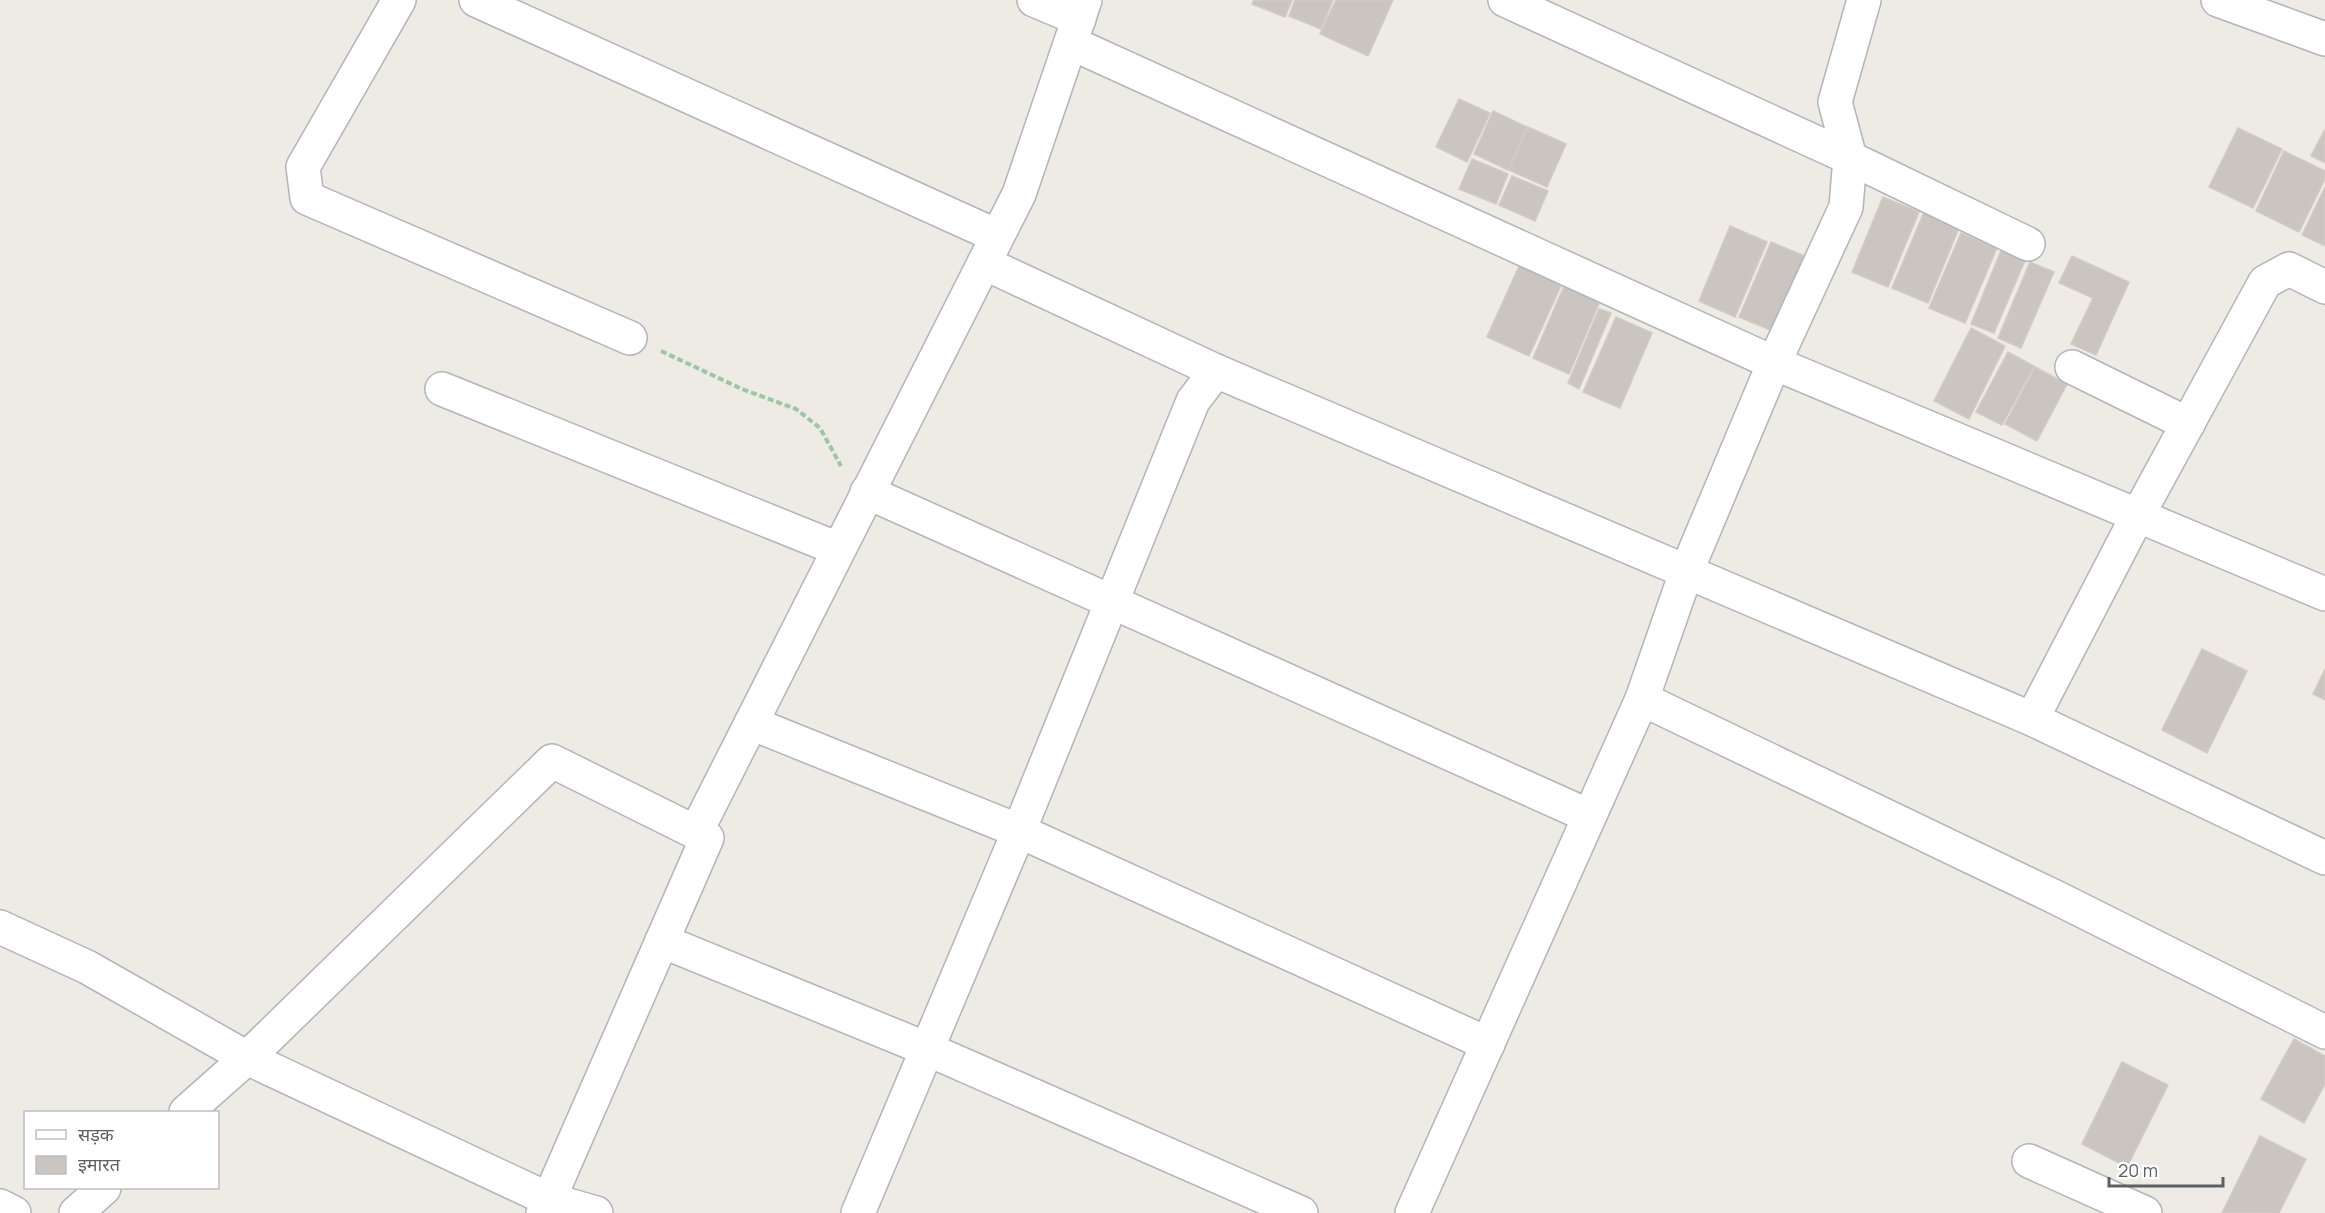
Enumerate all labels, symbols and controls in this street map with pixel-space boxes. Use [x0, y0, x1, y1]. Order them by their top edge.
legend [24, 1111, 219, 1189]
text: सड़क [78, 1122, 115, 1146]
scale bar [2109, 1150, 2223, 1188]
text: इमारत [78, 1152, 121, 1176]
text: 20 m [2118, 1158, 2158, 1182]

